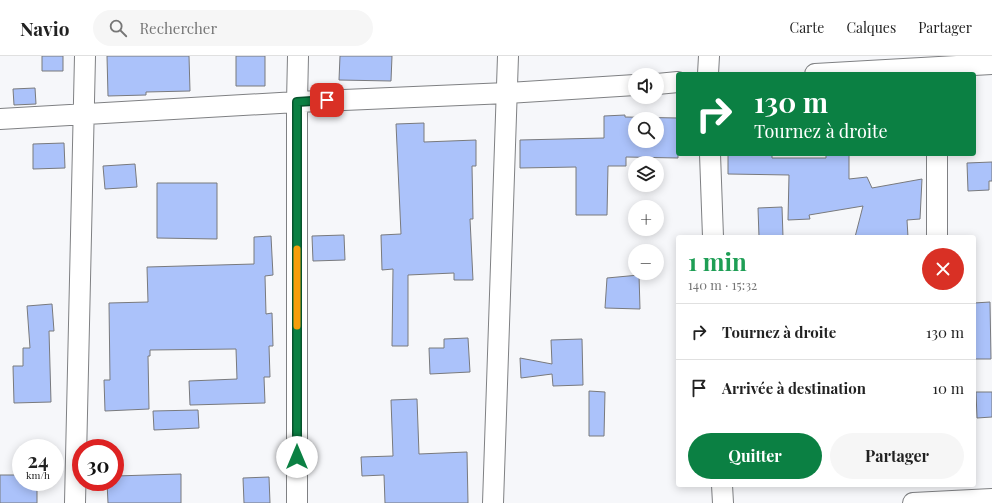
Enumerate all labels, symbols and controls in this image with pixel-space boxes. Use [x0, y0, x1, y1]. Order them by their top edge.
search box [93, 10, 373, 46]
text: Navio [20, 15, 69, 41]
icon: search [107, 17, 129, 39]
text: Rechercher [139, 18, 217, 38]
text: Carte [790, 18, 824, 37]
text: Calques [846, 18, 896, 37]
text: Partager [918, 18, 972, 37]
map controls [628, 68, 664, 280]
button: sound [628, 68, 664, 104]
pin [310, 83, 344, 117]
text: 130 m [754, 83, 828, 120]
icon: right [688, 88, 740, 140]
icon: arrive [316, 89, 338, 111]
button: search [628, 112, 664, 148]
text: Tournez à droite [754, 119, 888, 143]
button: layers [628, 156, 664, 192]
button: + [628, 200, 664, 236]
button: − [628, 244, 664, 280]
text: 1 min [688, 245, 747, 277]
button: close [922, 248, 964, 290]
text: 140 m · 15:32 [688, 276, 757, 293]
icon: right [688, 321, 710, 343]
text: Tournez à droite [722, 322, 836, 342]
text: 130 m [926, 322, 964, 342]
icon: arrive [688, 377, 710, 399]
text: Arrivée à destination [722, 378, 866, 398]
text: 10 m [932, 378, 964, 398]
button: Quitter [688, 433, 822, 479]
button: Partager [830, 433, 964, 479]
position arrow [276, 436, 318, 478]
speed limit sign: 30 [72, 439, 124, 491]
text: 24 [27, 446, 49, 473]
text: km/h [26, 468, 50, 482]

